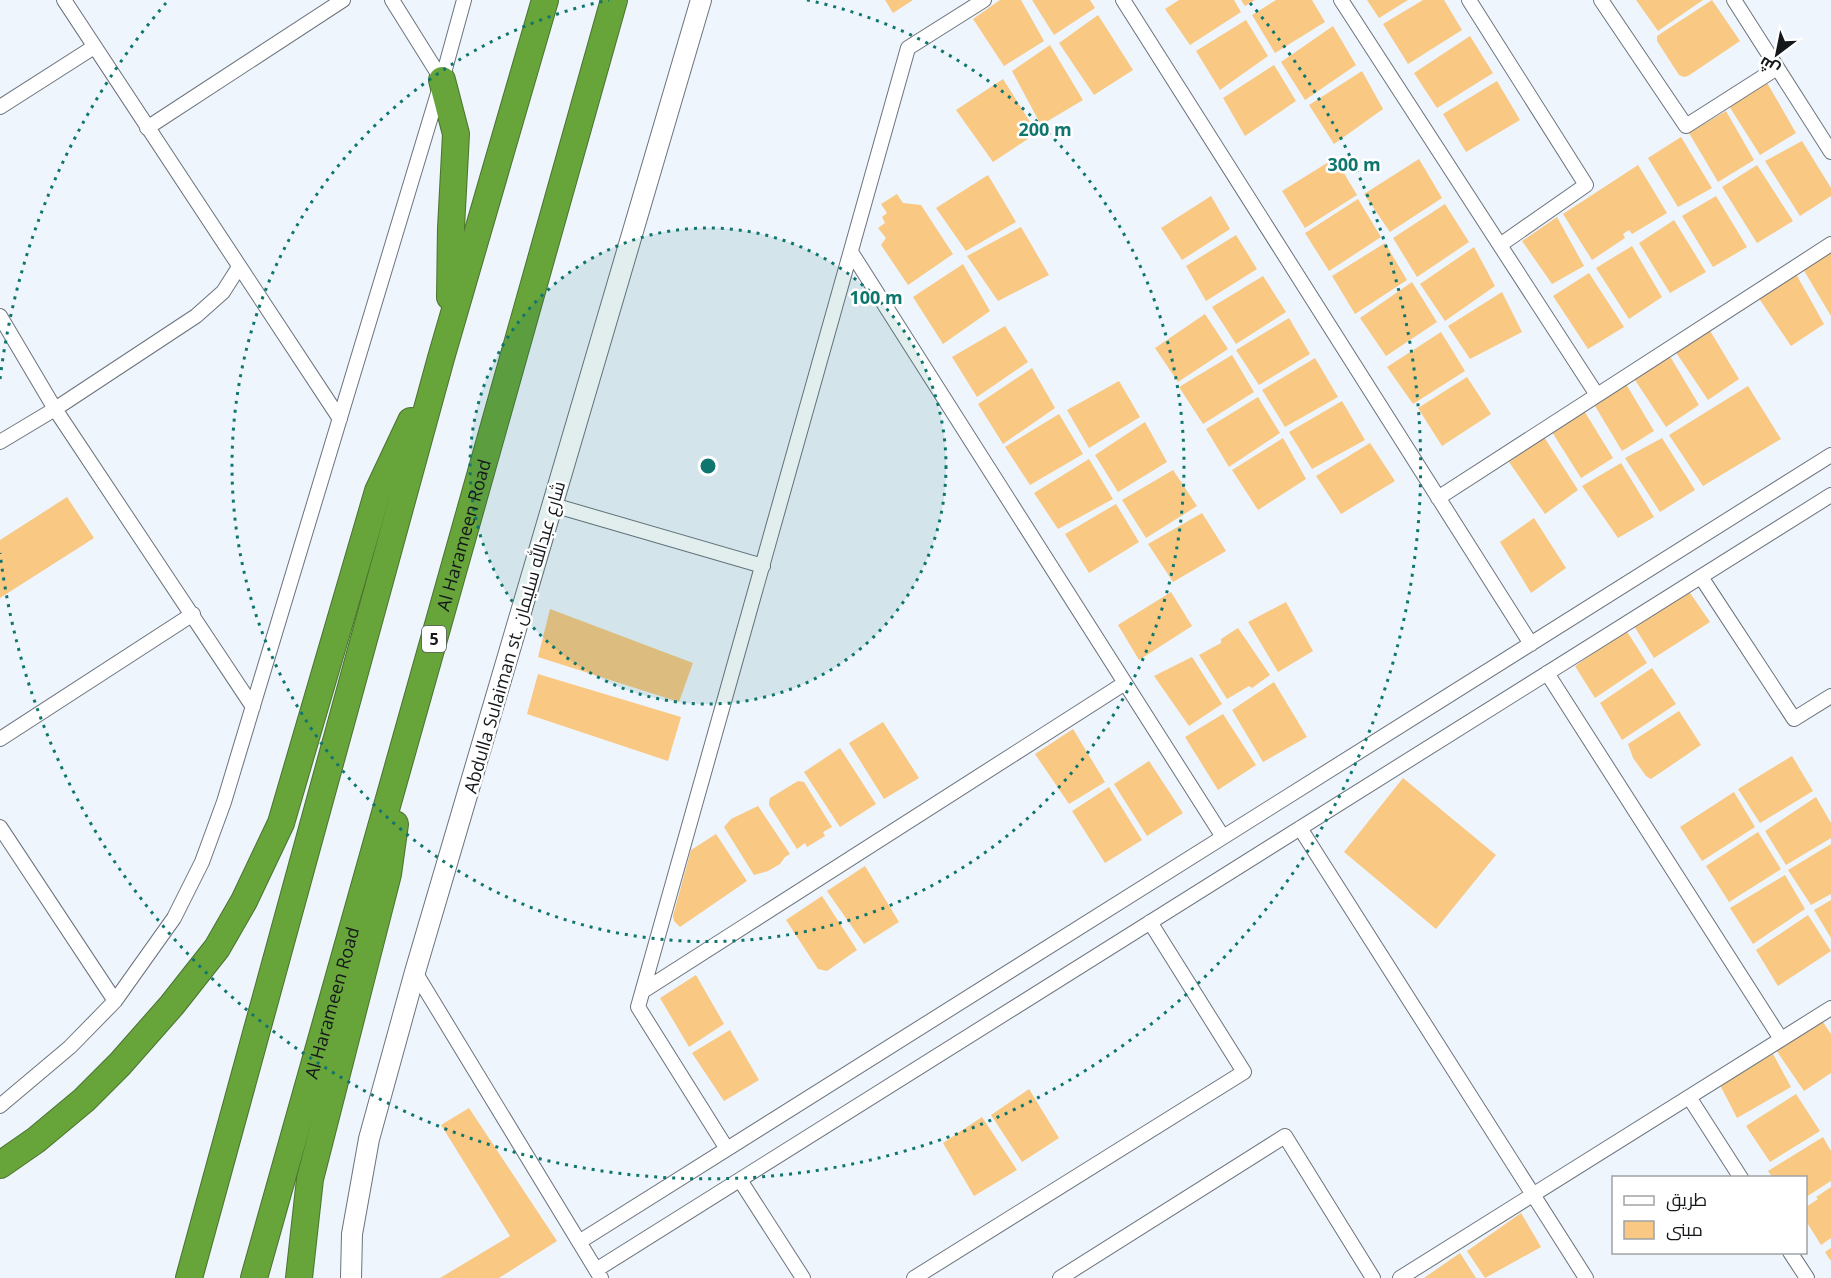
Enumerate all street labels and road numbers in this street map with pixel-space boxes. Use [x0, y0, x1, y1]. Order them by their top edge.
street label: Al Harameen Road [430, 456, 496, 614]
street label: Abdulla Sulaiman st. شارع عبدالله سليمان [458, 478, 571, 796]
road number: 5 [422, 626, 446, 652]
street label: Al Harameen Road [299, 924, 364, 1081]

